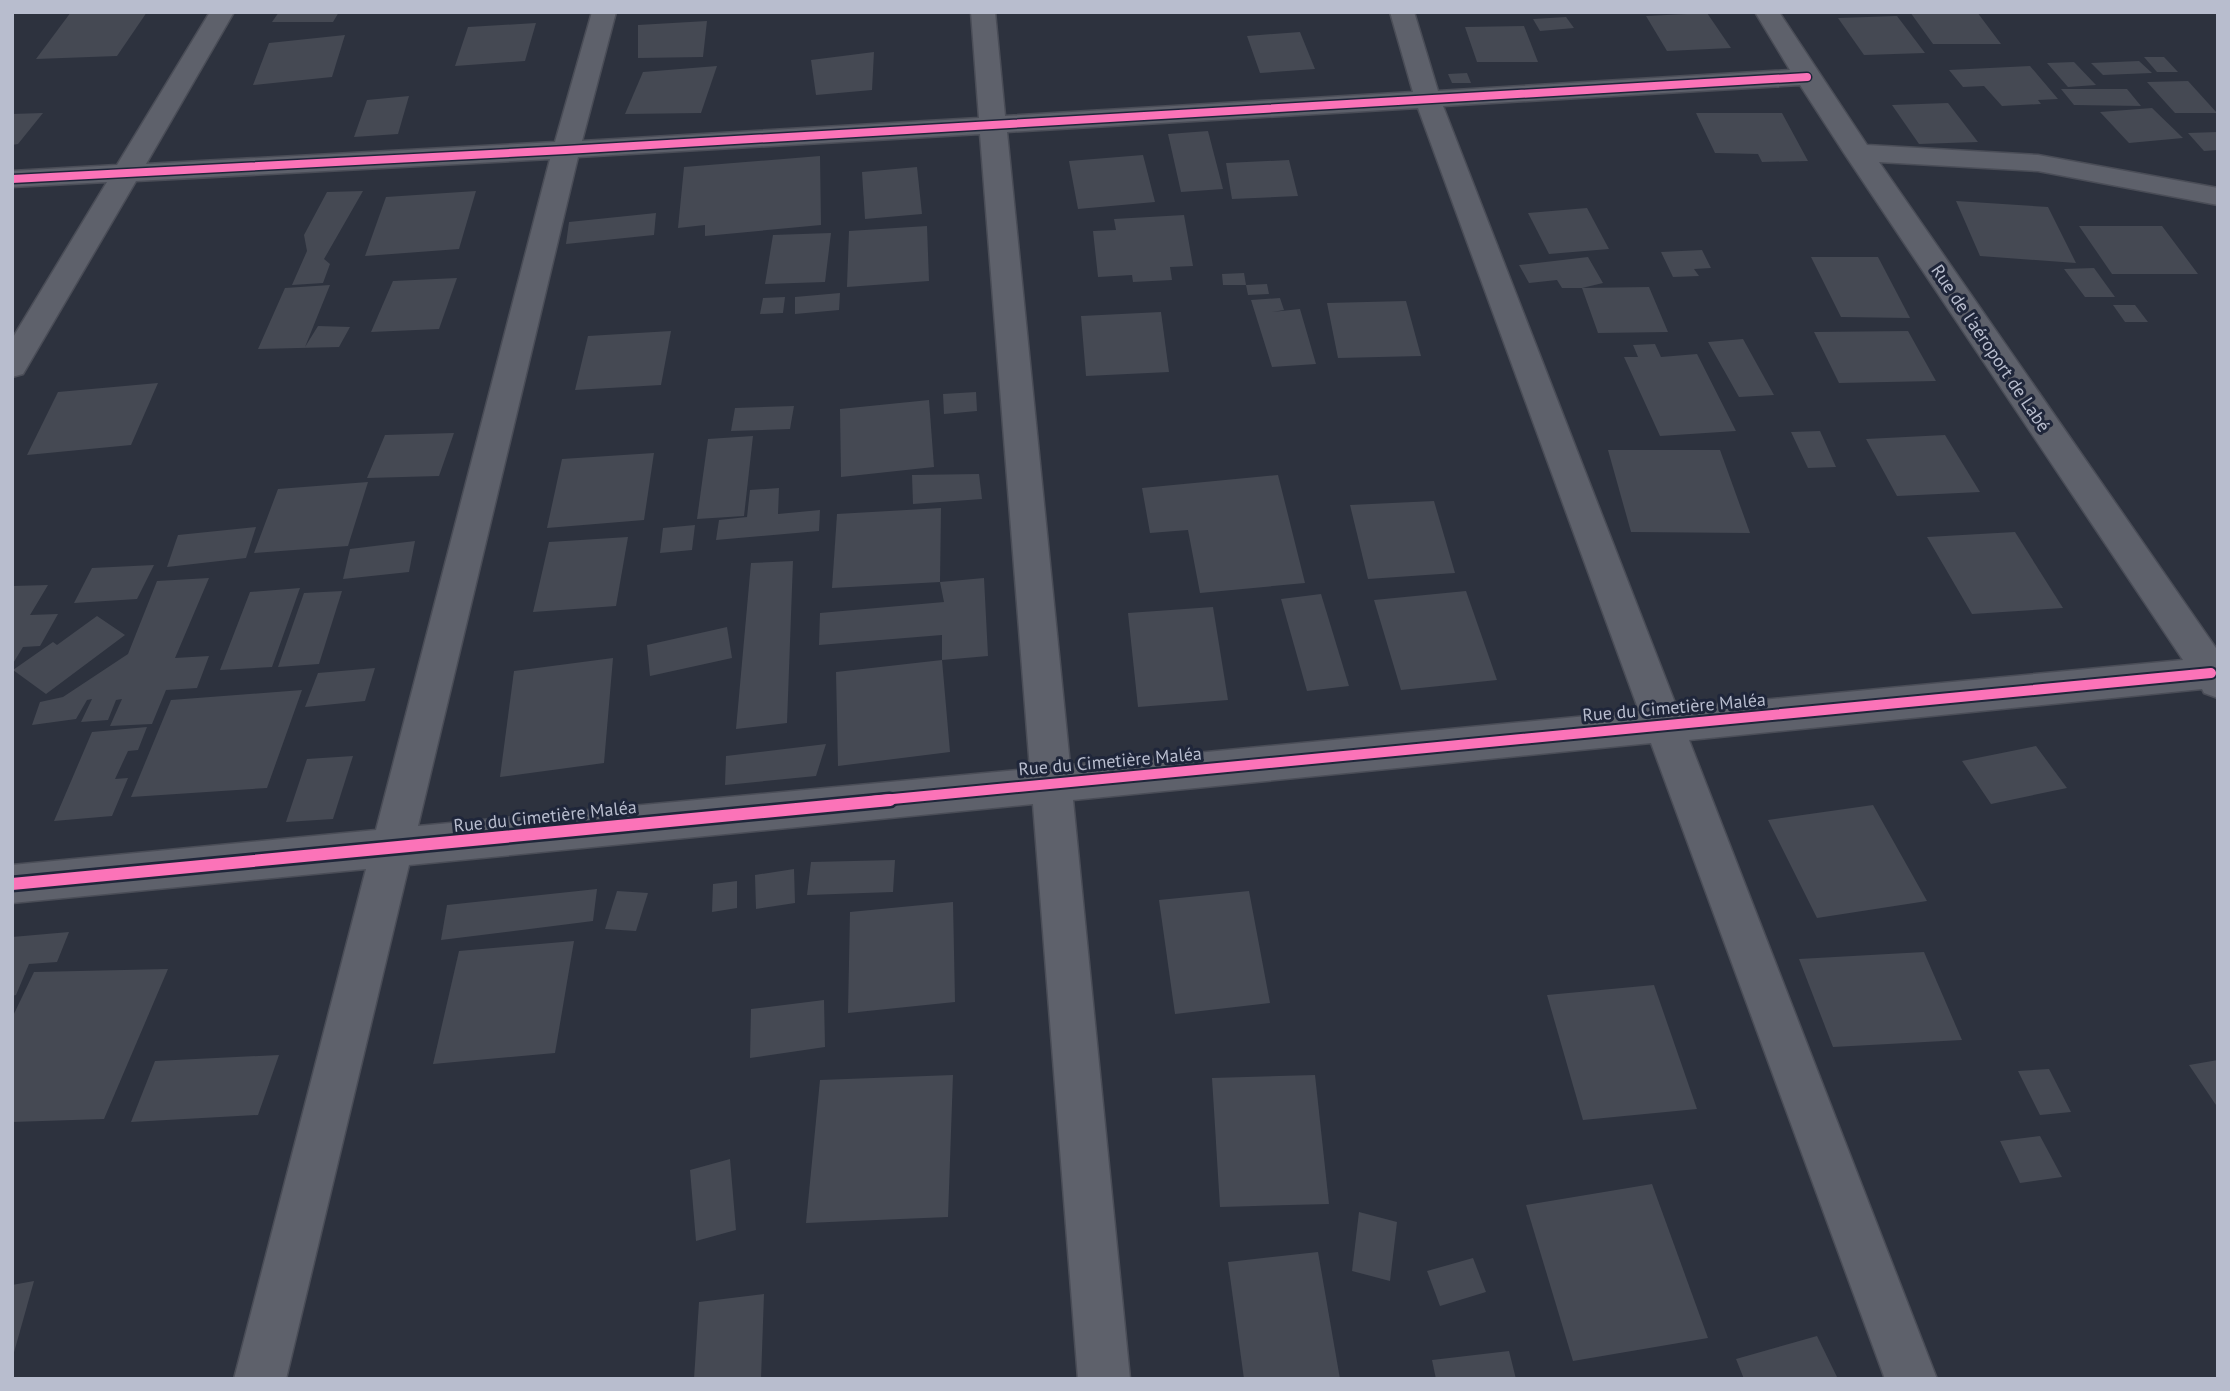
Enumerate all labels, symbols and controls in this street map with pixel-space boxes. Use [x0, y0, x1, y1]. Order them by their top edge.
street label: Rue de l'aéroport de Labé [1926, 260, 2056, 436]
street label: Rue du Cimetière Maléa [1581, 688, 1767, 726]
street label: Rue du Cimetière Maléa [1017, 742, 1203, 780]
street label: Rue du Cimetière Maléa [452, 795, 638, 837]

